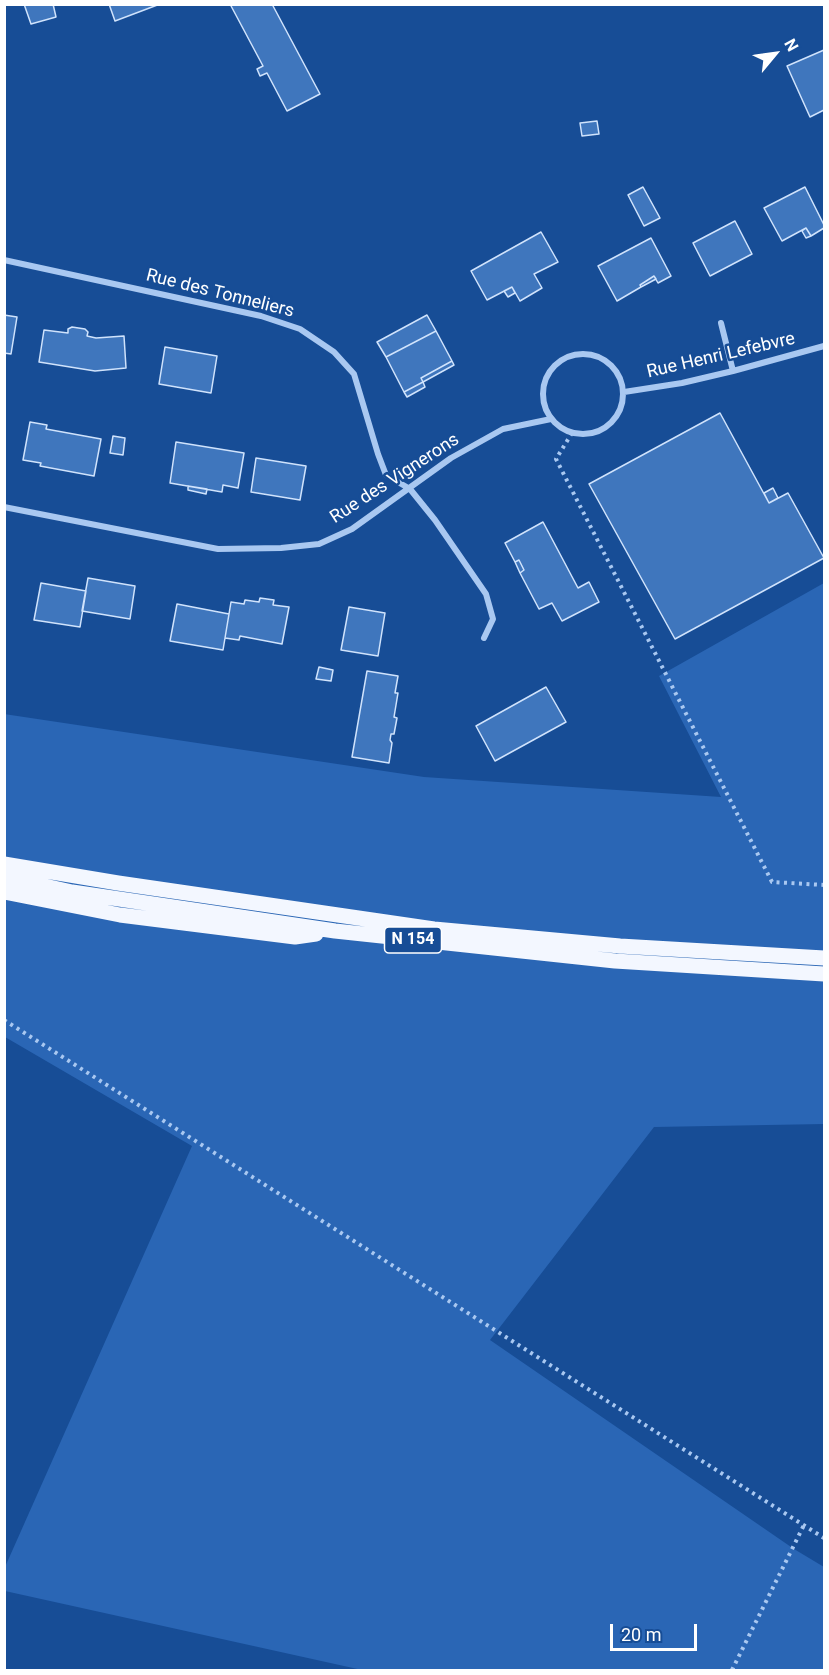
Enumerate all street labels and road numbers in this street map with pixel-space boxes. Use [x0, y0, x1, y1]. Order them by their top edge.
street label: Rue des Tonneliers [144, 265, 296, 323]
street label: Rue Henri Lefebvre [645, 328, 797, 384]
street label: Rue des Vignerons [327, 429, 463, 529]
road number: N 154 [384, 927, 442, 953]

